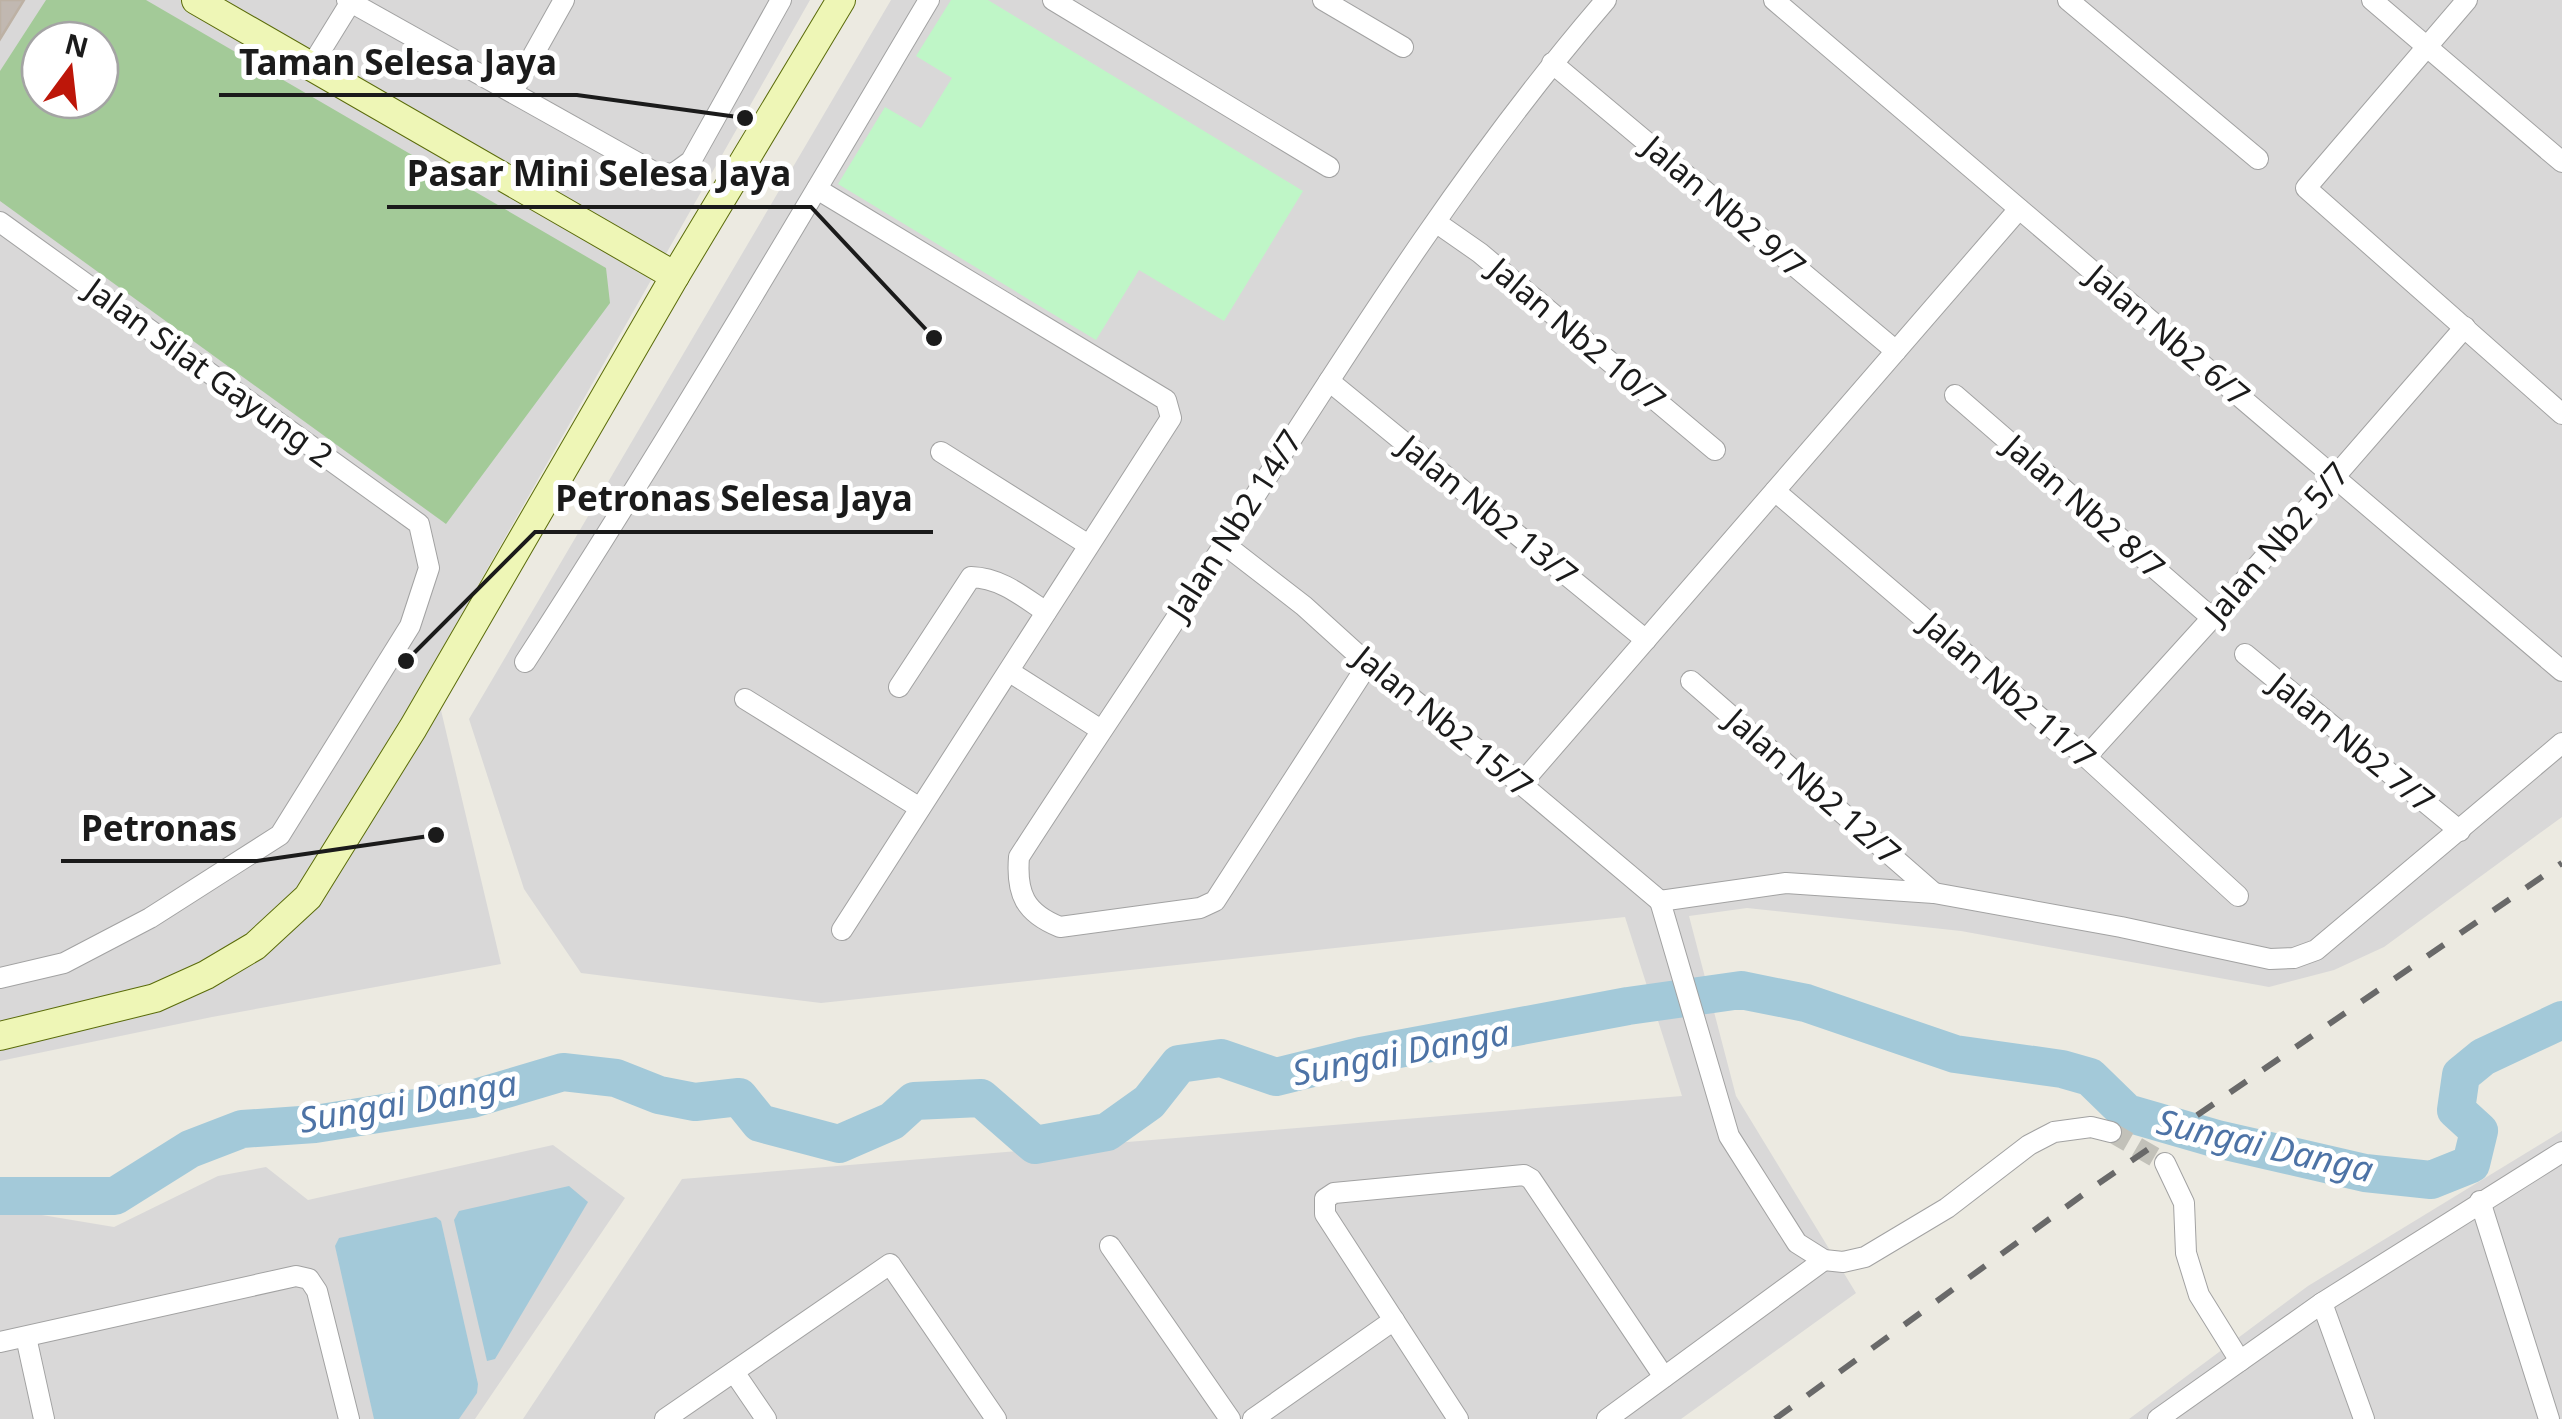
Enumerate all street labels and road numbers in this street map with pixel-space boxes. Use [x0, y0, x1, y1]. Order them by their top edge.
street label: Jalan Nb2 9/7 [1632, 123, 1815, 287]
street label: Jalan Nb2 10/7 [1478, 245, 1675, 421]
street label: Jalan Nb2 6/7 [2076, 252, 2259, 416]
street label: Jalan Silat Gayung 2 [75, 266, 342, 476]
street label: Jalan Nb2 14/7 [1155, 421, 1311, 630]
street label: Jalan Nb2 8/7 [1993, 422, 2175, 588]
street label: Jalan Nb2 13/7 [1388, 423, 1587, 595]
street label: Jalan Nb2 5/7 [2192, 452, 2358, 634]
street label: Jalan Nb2 11/7 [1910, 600, 2106, 778]
street label: Jalan Nb2 15/7 [1343, 634, 1542, 806]
street label: Jalan Nb2 7/7 [2259, 660, 2444, 822]
street label: Jalan Nb2 12/7 [1715, 696, 1911, 874]

